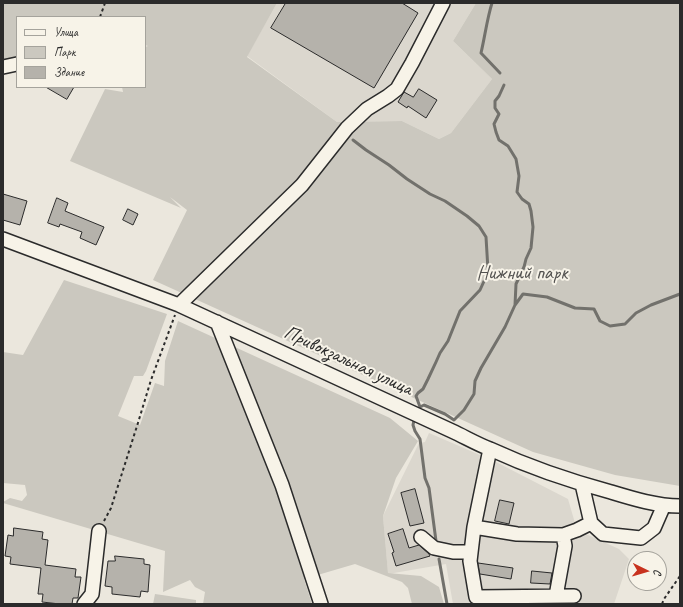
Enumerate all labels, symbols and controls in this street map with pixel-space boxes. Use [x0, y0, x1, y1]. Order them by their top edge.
legend [16, 16, 146, 88]
text: Улица [54, 24, 78, 40]
text: Парк [54, 44, 75, 60]
text: Здание [54, 64, 84, 80]
park label: Нижний парк [477, 262, 567, 286]
street label: Привокзальная улица [280, 321, 416, 401]
north arrow [627, 551, 667, 591]
text: С [651, 569, 665, 575]

